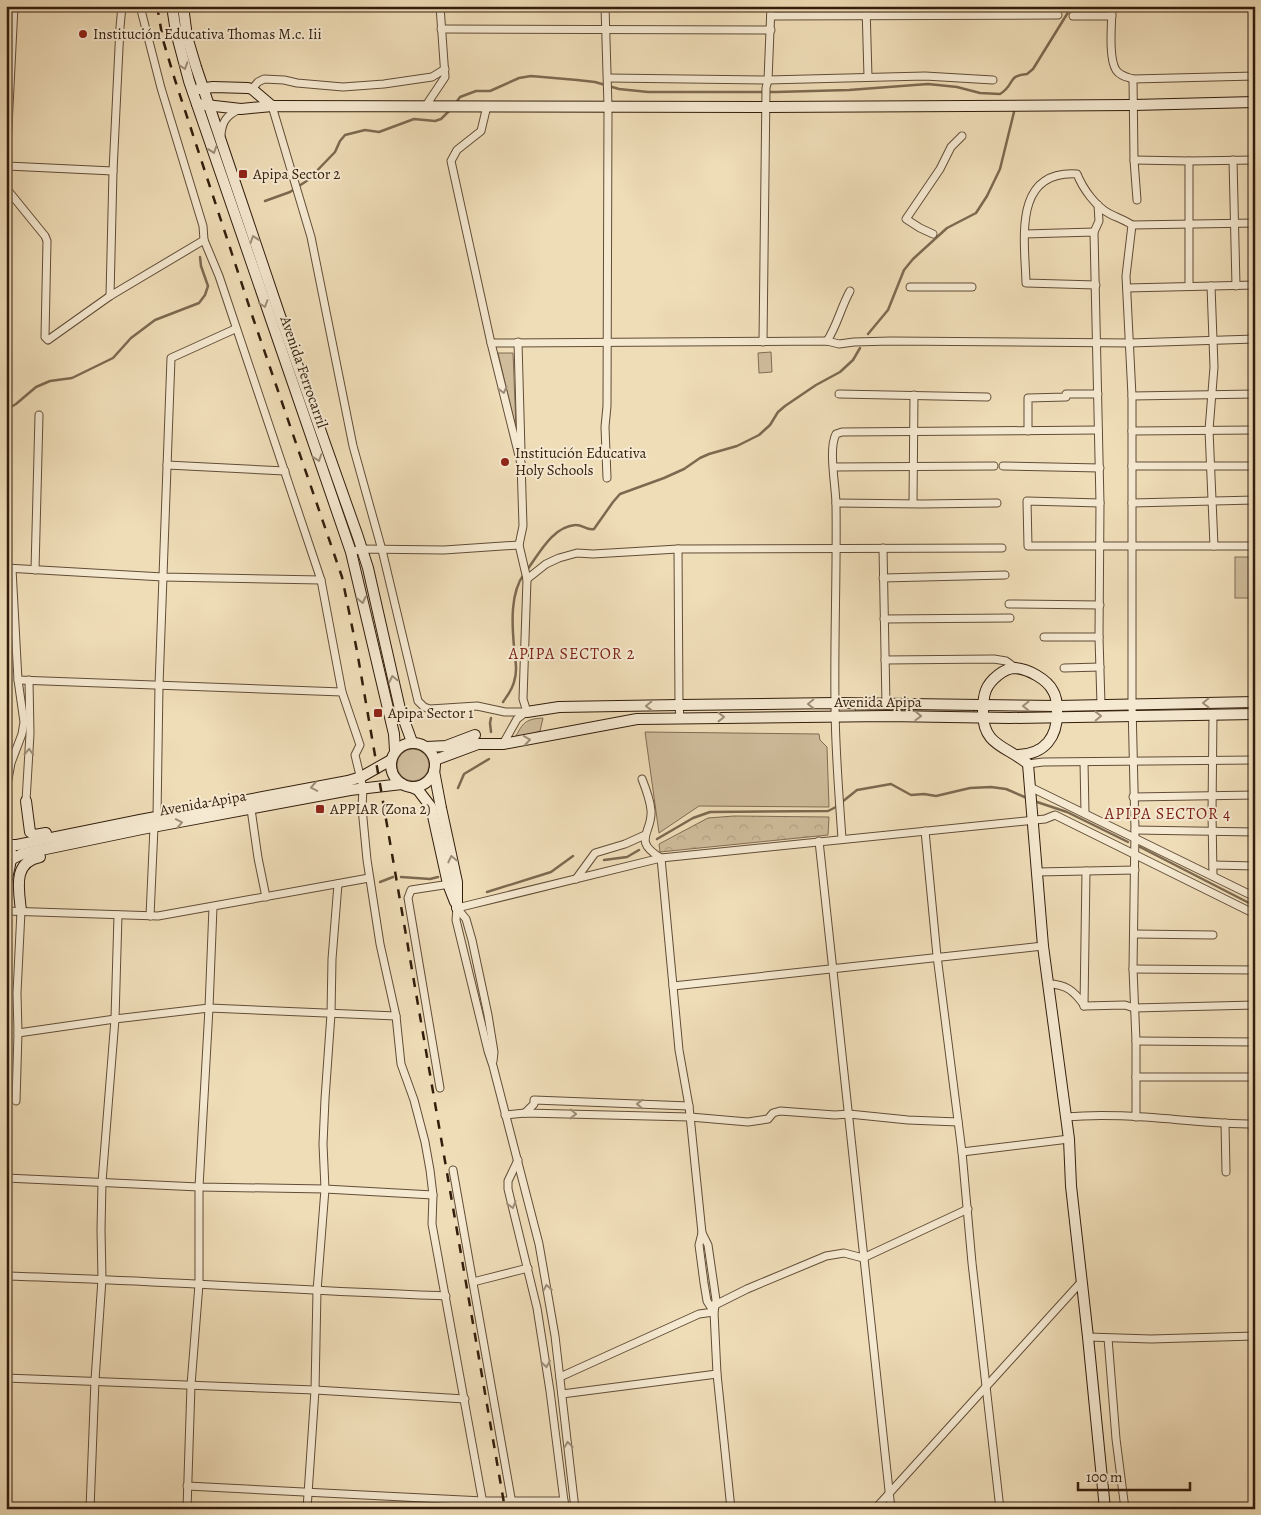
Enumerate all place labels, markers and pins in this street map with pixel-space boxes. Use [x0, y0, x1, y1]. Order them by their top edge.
place label: Institución Educativa Thomas M.c. Iii [93, 24, 322, 44]
marker: Institución Educativa Thomas M.c. Iii [77, 28, 89, 40]
place label: Apipa Sector 2 [252, 164, 340, 184]
marker: Apipa Sector 2 [237, 168, 249, 180]
place label: Institución Educativa Holy Schools [515, 443, 646, 480]
marker: Institución Educativa Holy Schools [499, 456, 511, 468]
place label: Apipa Sector 1 [387, 703, 474, 723]
marker: Apipa Sector 1 [372, 707, 384, 719]
place label: APPIAR (Zona 2) [329, 799, 431, 819]
marker: APPIAR (Zona 2) [314, 803, 326, 815]

